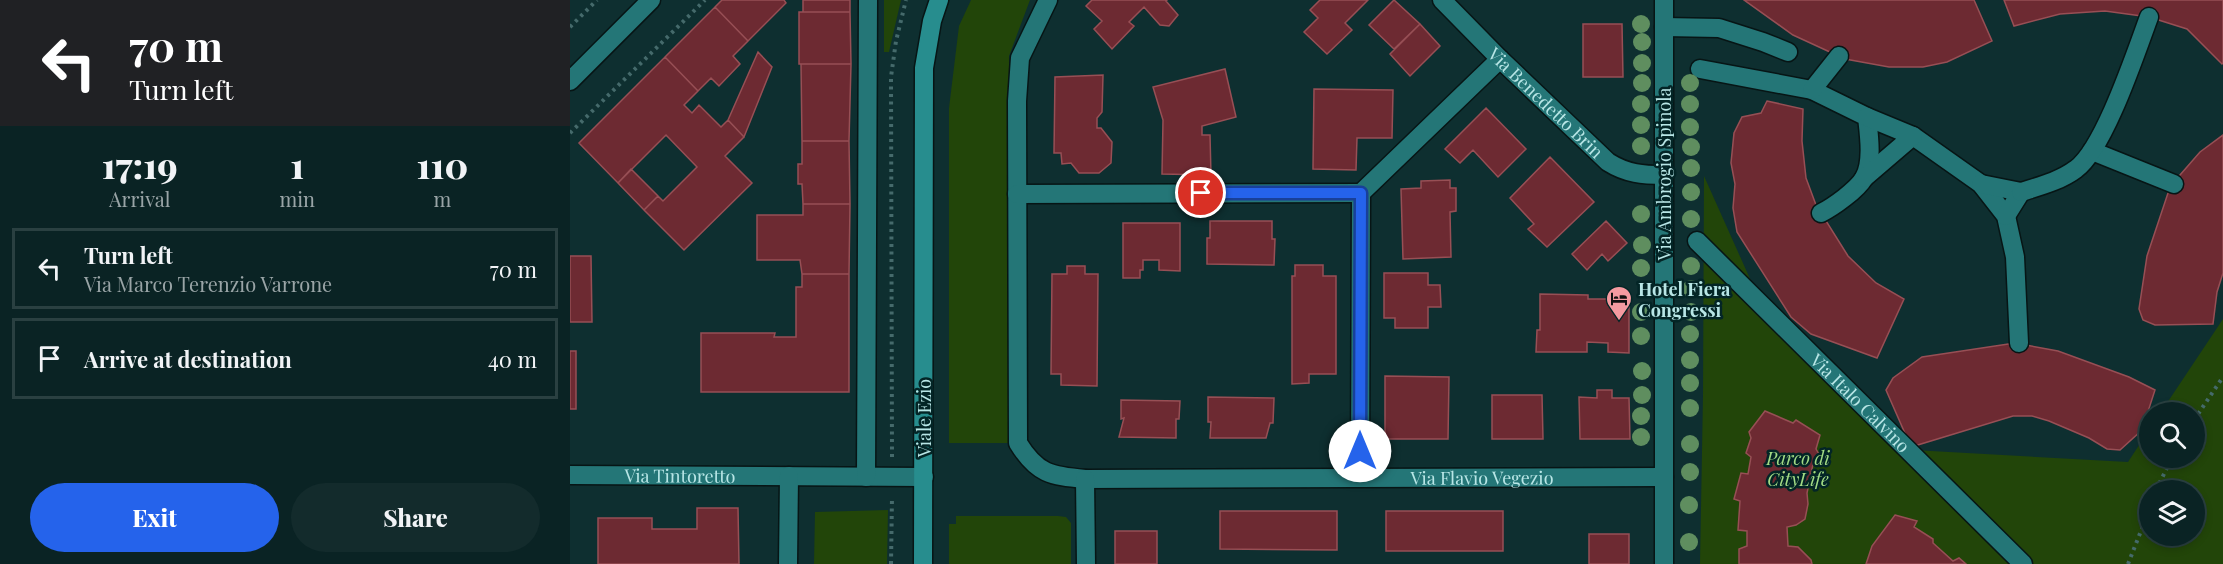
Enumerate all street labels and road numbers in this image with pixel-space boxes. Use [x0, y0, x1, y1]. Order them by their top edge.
street label: Via Benedetto Brin [1482, 41, 1609, 164]
street label: Via Ambrogio Spinola [1652, 88, 1676, 261]
street label: Via Italo Calvino [1805, 347, 1916, 458]
street label: Viale Ezio [912, 379, 936, 458]
street label: Via Tintoretto [623, 463, 736, 488]
street label: Via Flavio Vegezio [1410, 465, 1554, 490]

